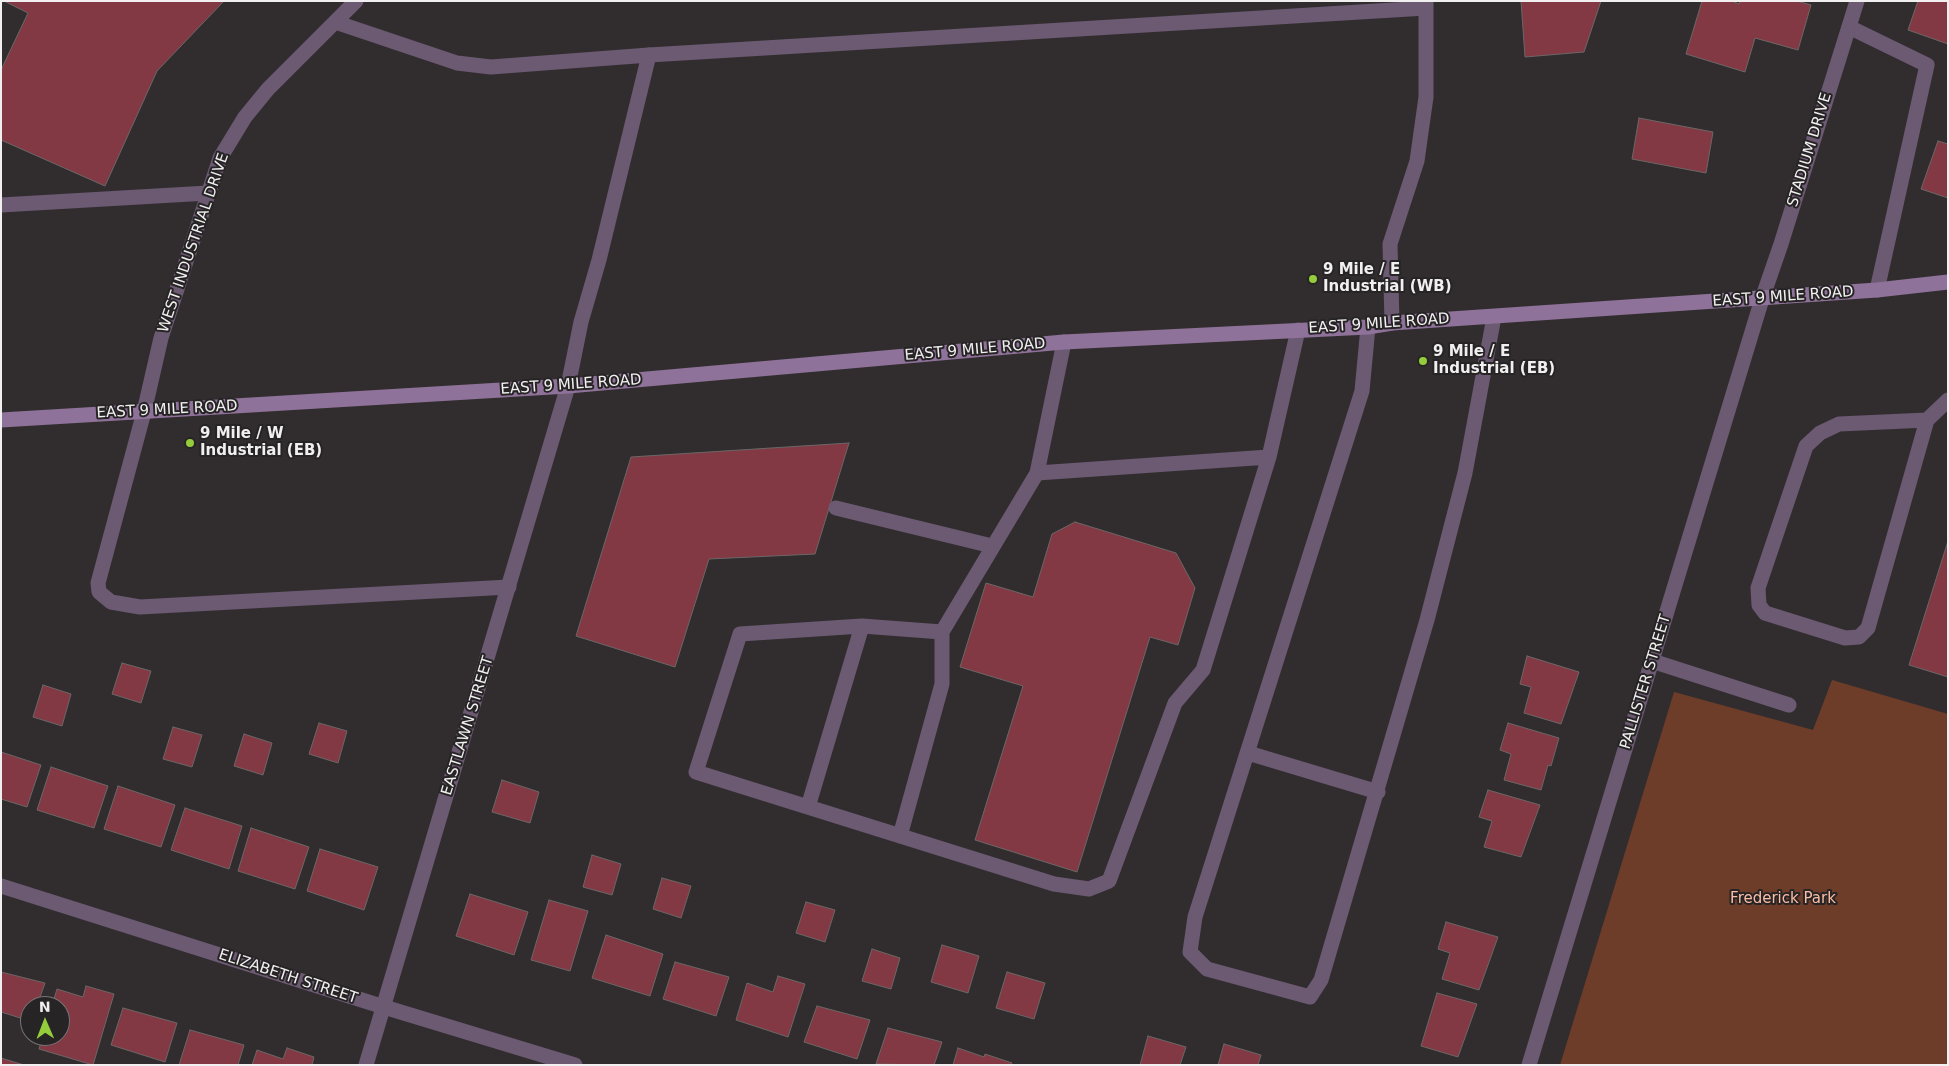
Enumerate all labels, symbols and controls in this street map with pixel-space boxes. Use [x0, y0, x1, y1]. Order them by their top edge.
street label: STADIUM DRIVE [1784, 91, 1836, 209]
street label: WEST INDUSTRIAL DRIVE [155, 151, 233, 335]
place label: 9 Mile / E Industrial (WB) [1323, 261, 1451, 296]
marker: 9 Mile / E Industrial (WB) [1307, 273, 1319, 285]
street label: EAST 9 MILE ROAD [1712, 283, 1854, 311]
street label: EAST 9 MILE ROAD [1308, 310, 1450, 338]
street label: EAST 9 MILE ROAD [904, 335, 1046, 365]
place label: 9 Mile / E Industrial (EB) [1433, 343, 1555, 378]
marker: 9 Mile / E Industrial (EB) [1417, 355, 1429, 367]
street label: EAST 9 MILE ROAD [500, 371, 642, 399]
street label: EAST 9 MILE ROAD [96, 397, 238, 423]
place label: 9 Mile / W Industrial (EB) [200, 425, 322, 460]
marker: 9 Mile / W Industrial (EB) [184, 437, 196, 449]
street label: PALLISTER STREET [1617, 612, 1675, 752]
street label: EASTLAWN STREET [438, 654, 498, 798]
park label: Frederick Park [1730, 890, 1836, 908]
street label: ELIZABETH STREET [216, 946, 360, 1008]
north arrow [20, 996, 70, 1046]
text: N [39, 999, 51, 1015]

